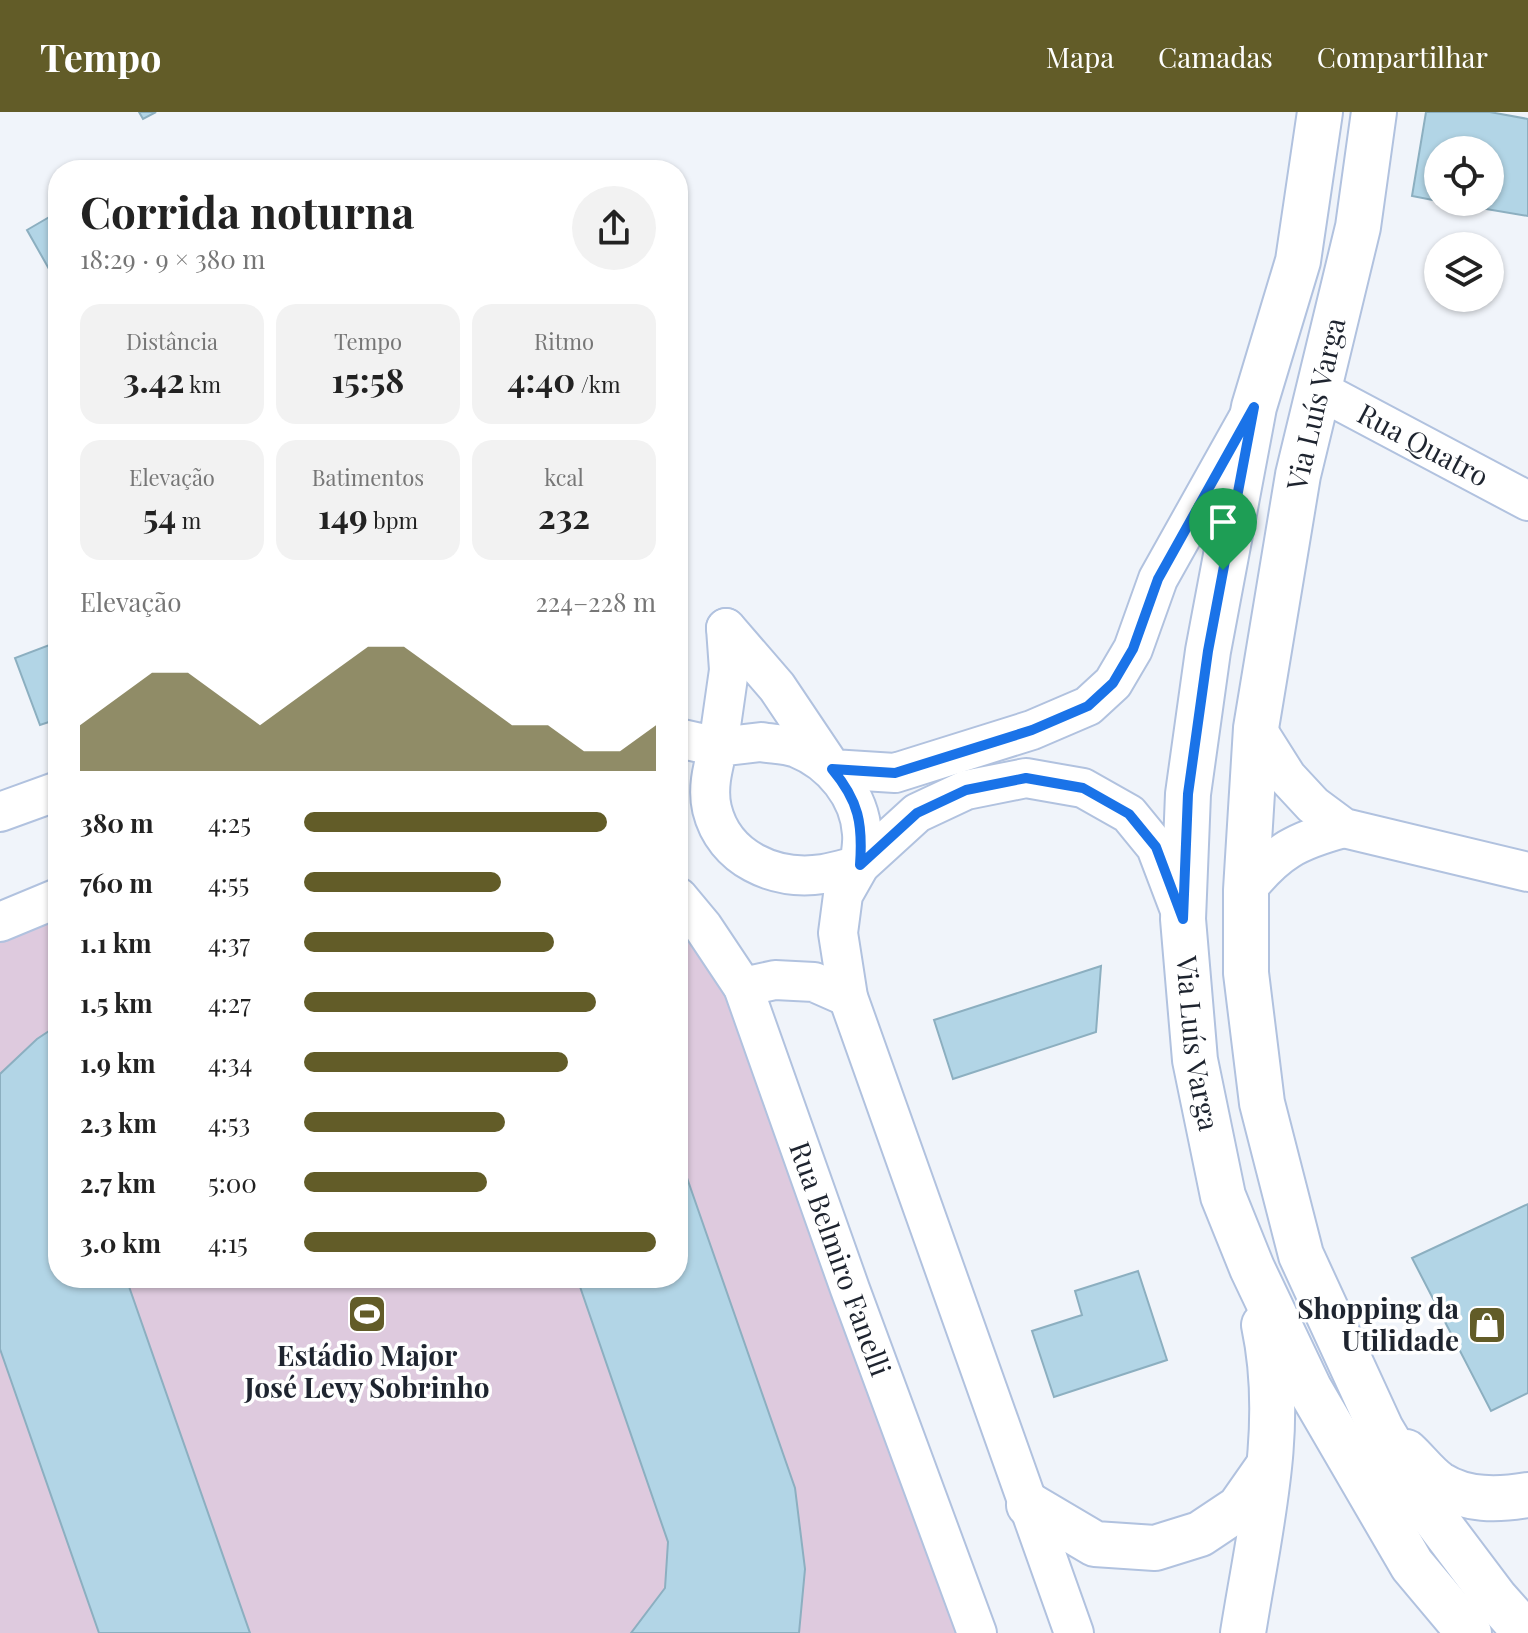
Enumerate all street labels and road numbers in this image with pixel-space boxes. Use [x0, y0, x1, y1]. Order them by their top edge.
street label: Via Luís Varga [1277, 314, 1352, 494]
street label: Rua Quatro [1352, 394, 1496, 494]
street label: Via Luís Varga [1169, 953, 1229, 1134]
street label: Rua Belmiro Fanelli [782, 1136, 901, 1381]

